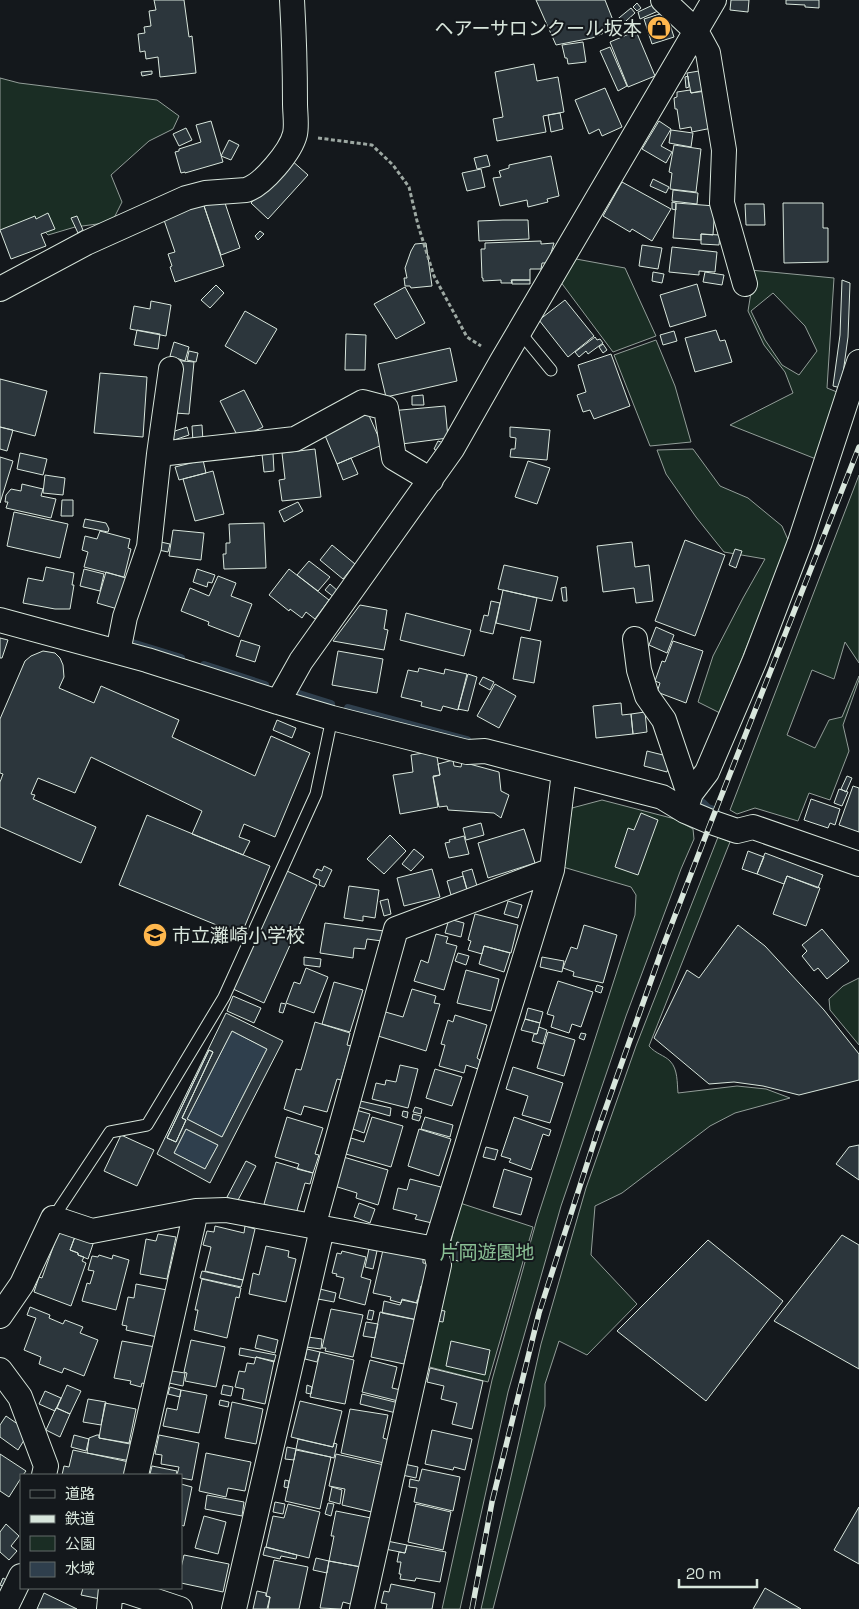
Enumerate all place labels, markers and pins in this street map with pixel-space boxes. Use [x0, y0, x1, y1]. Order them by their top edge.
shop icon: ヘアーサロンクール坂本 [646, 15, 672, 41]
place label: ヘアーサロンクール坂本 [435, 16, 642, 41]
school or university icon: 市立灘崎小学校 [142, 922, 168, 948]
place label: 市立灘崎小学校 [172, 923, 305, 948]

